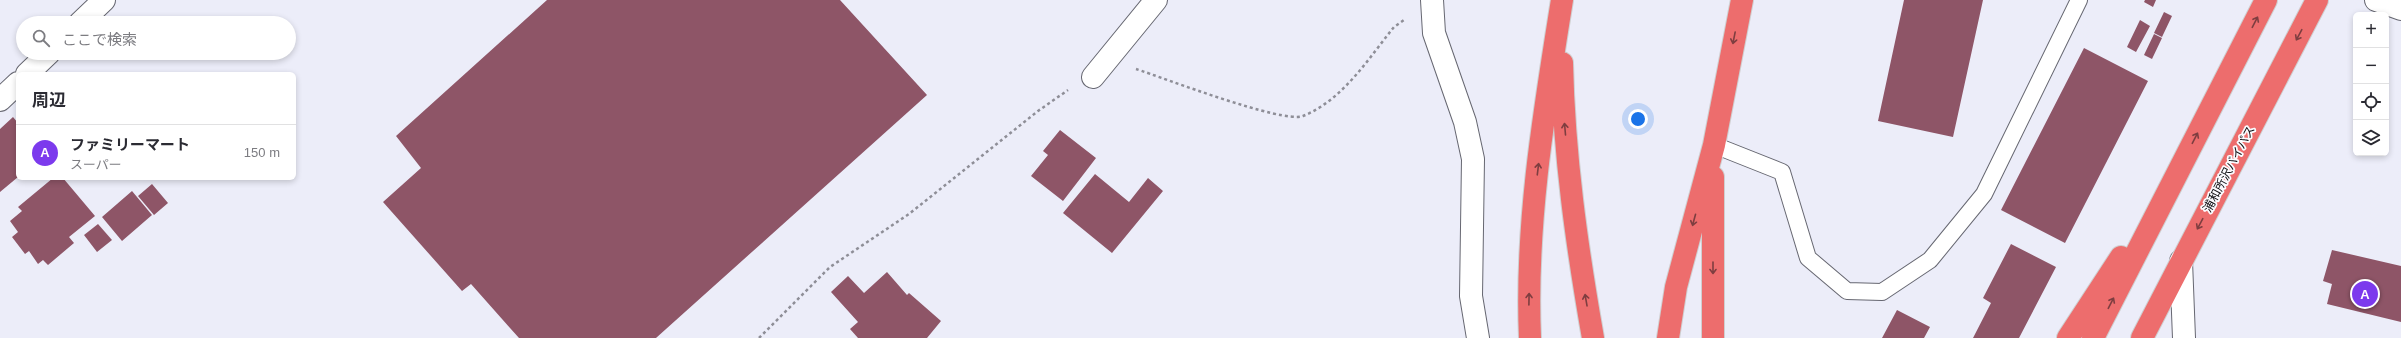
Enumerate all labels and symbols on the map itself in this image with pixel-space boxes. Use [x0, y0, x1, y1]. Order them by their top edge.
one-way arrow [2252, 16, 2259, 28]
one-way arrow [2295, 28, 2302, 40]
one-way arrow [1730, 31, 1738, 44]
your location [1628, 109, 1648, 129]
one-way arrow [1562, 123, 1569, 136]
street label: 浦和所沢バイパス [2200, 123, 2258, 215]
one-way arrow [2192, 132, 2200, 144]
one-way arrow [1534, 163, 1542, 176]
one-way arrow [1690, 213, 1697, 226]
one-way arrow [2196, 218, 2203, 230]
one-way arrow [1709, 261, 1717, 274]
pin: A [2352, 279, 2378, 309]
one-way arrow [1525, 293, 1533, 306]
one-way arrow [1582, 293, 1590, 306]
one-way arrow [2108, 298, 2115, 310]

